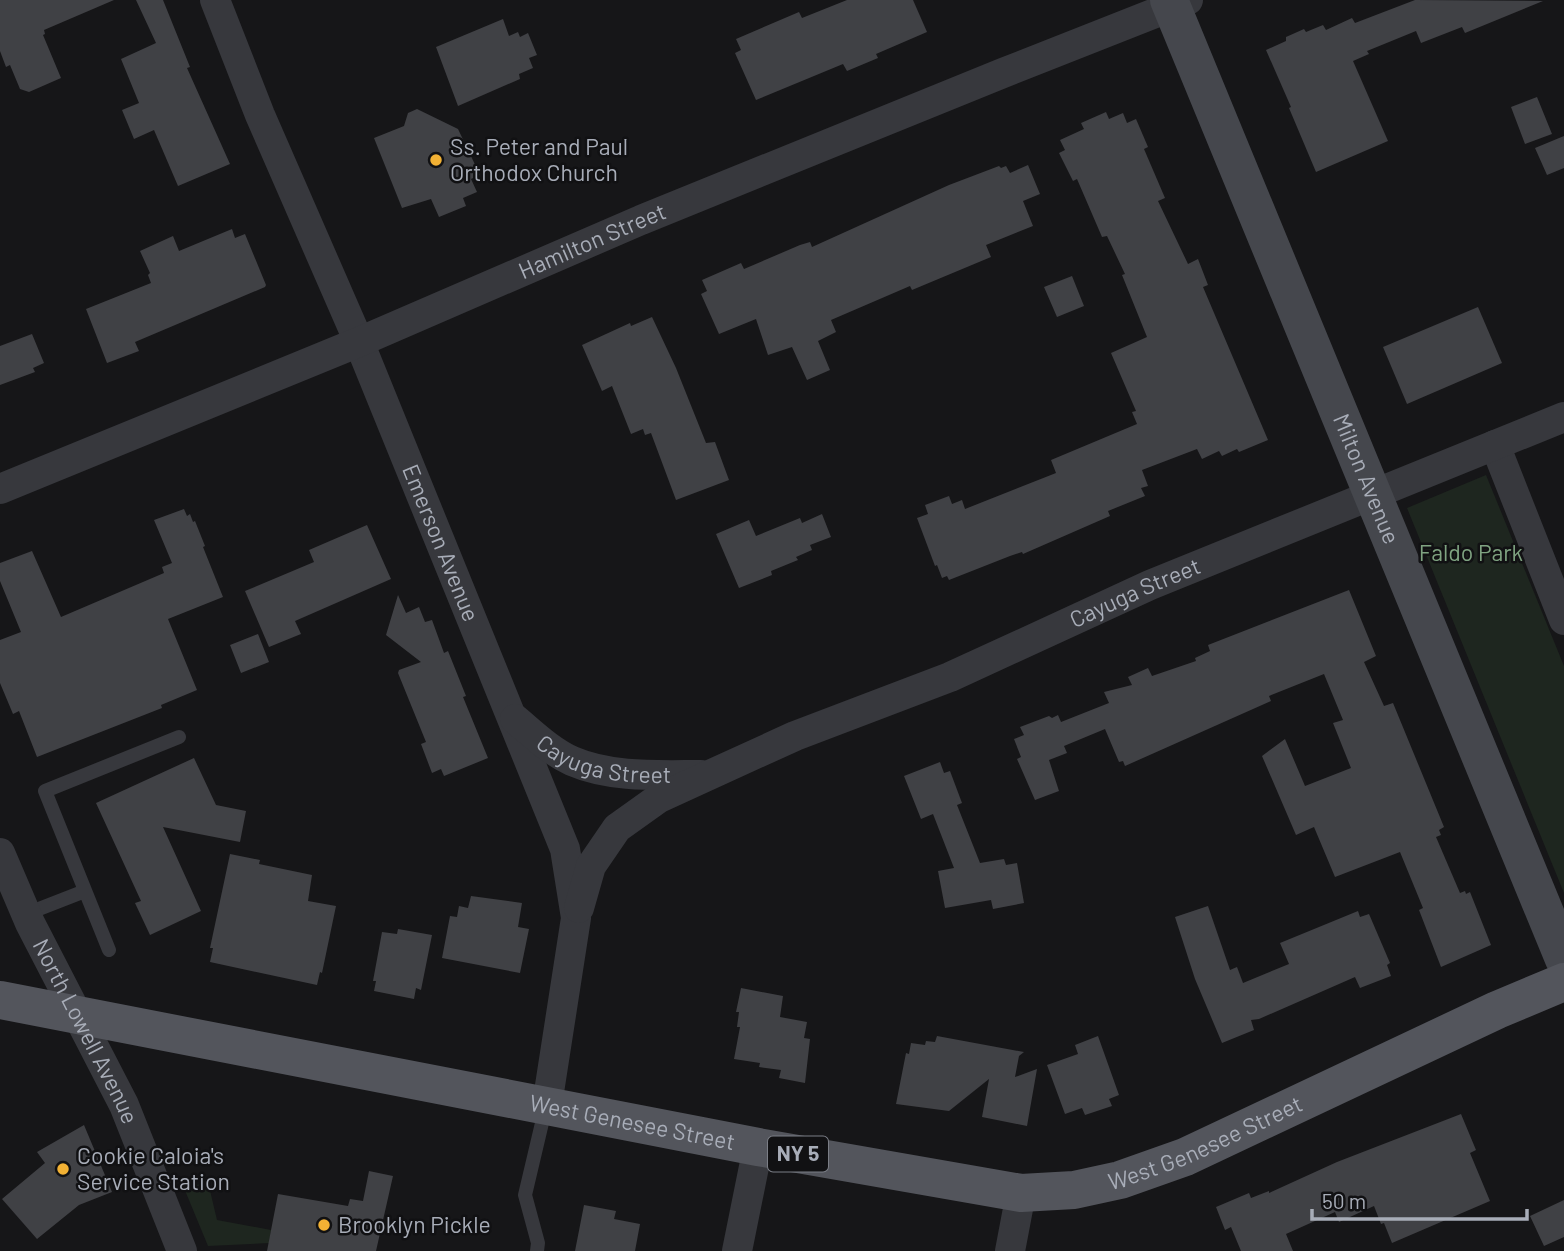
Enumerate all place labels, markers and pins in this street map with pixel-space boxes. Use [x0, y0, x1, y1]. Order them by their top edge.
place label: Ss. Peter and Paul Orthodox Church [450, 132, 628, 186]
marker: Ss. Peter and Paul Orthodox Church [428, 152, 444, 168]
place label: Cookie Caloia's Service Station [77, 1141, 230, 1195]
marker: Cookie Caloia's Service Station [55, 1161, 71, 1177]
place label: Brooklyn Pickle [338, 1210, 491, 1238]
marker: Brooklyn Pickle [316, 1217, 332, 1233]

